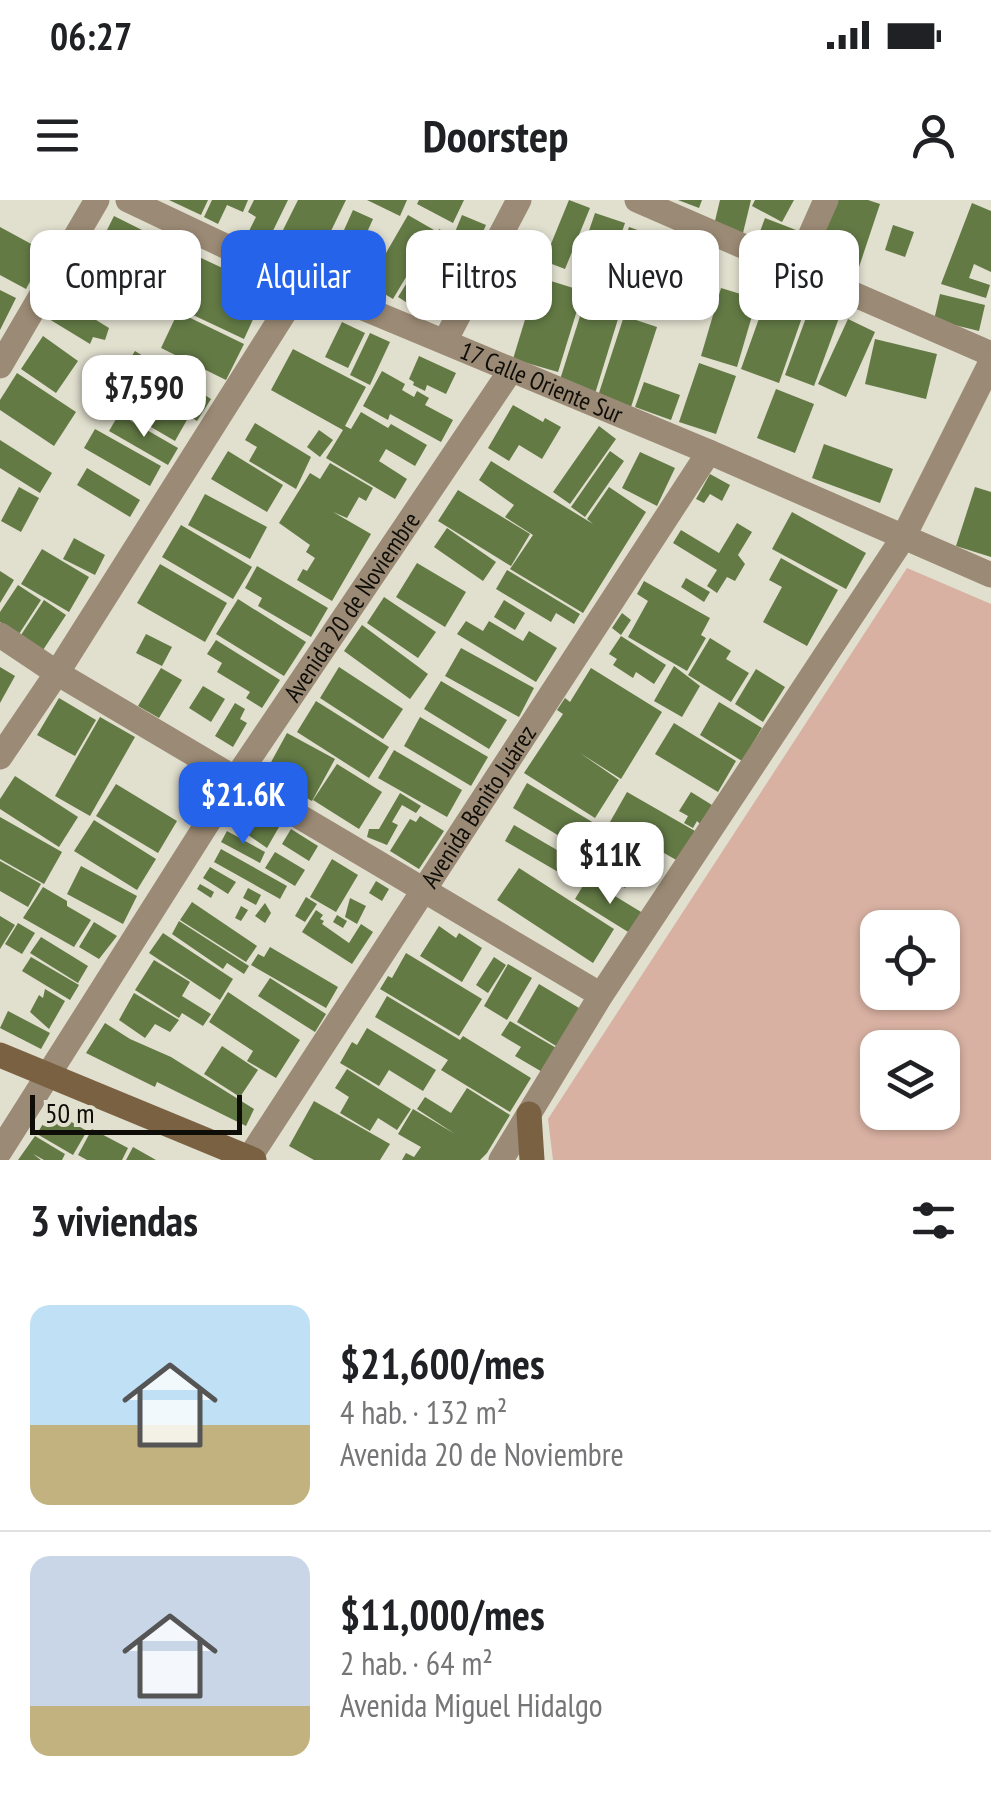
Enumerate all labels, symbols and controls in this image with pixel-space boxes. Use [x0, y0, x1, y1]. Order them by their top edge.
text: 06:27 [50, 11, 132, 60]
text: Doorstep [423, 106, 568, 164]
icon: menu [30, 108, 85, 163]
icon: person [906, 108, 961, 163]
chip: Comprar [30, 230, 201, 320]
chip: Alquilar [221, 230, 386, 320]
chip: Filtros [406, 230, 552, 320]
chip: Nuevo [572, 230, 719, 320]
chip: Piso [739, 230, 859, 320]
street label: 17 Calle Oriente Sur [455, 334, 628, 430]
pin: $7,590 [63, 355, 225, 440]
text: $7,590 [104, 366, 184, 408]
street label: Avenida 20 de Noviembre [276, 506, 427, 708]
street label: Avenida Benito Juárez [414, 719, 543, 894]
pin: $21.6K [162, 762, 324, 847]
text: $21.6K [201, 773, 285, 815]
pin: $11K [551, 822, 669, 907]
text: $11K [579, 833, 641, 875]
map controls [860, 910, 960, 1130]
button: locate [860, 910, 960, 1010]
button: layers [860, 1030, 960, 1130]
scale bar [30, 1090, 242, 1134]
text: 50 m [45, 1094, 94, 1131]
text: 3 viviendas [30, 1193, 198, 1248]
icon: filters [906, 1193, 961, 1248]
text: $21,600/mes [340, 1336, 545, 1391]
icon: home [110, 1345, 230, 1465]
text: 4 hab. · 132 m² [340, 1391, 507, 1433]
text: Avenida 20 de Noviembre [340, 1433, 624, 1475]
text: $11,000/mes [340, 1587, 545, 1642]
icon: home [110, 1596, 230, 1716]
text: 2 hab. · 64 m² [340, 1642, 493, 1684]
text: Avenida Miguel Hidalgo [340, 1684, 603, 1726]

